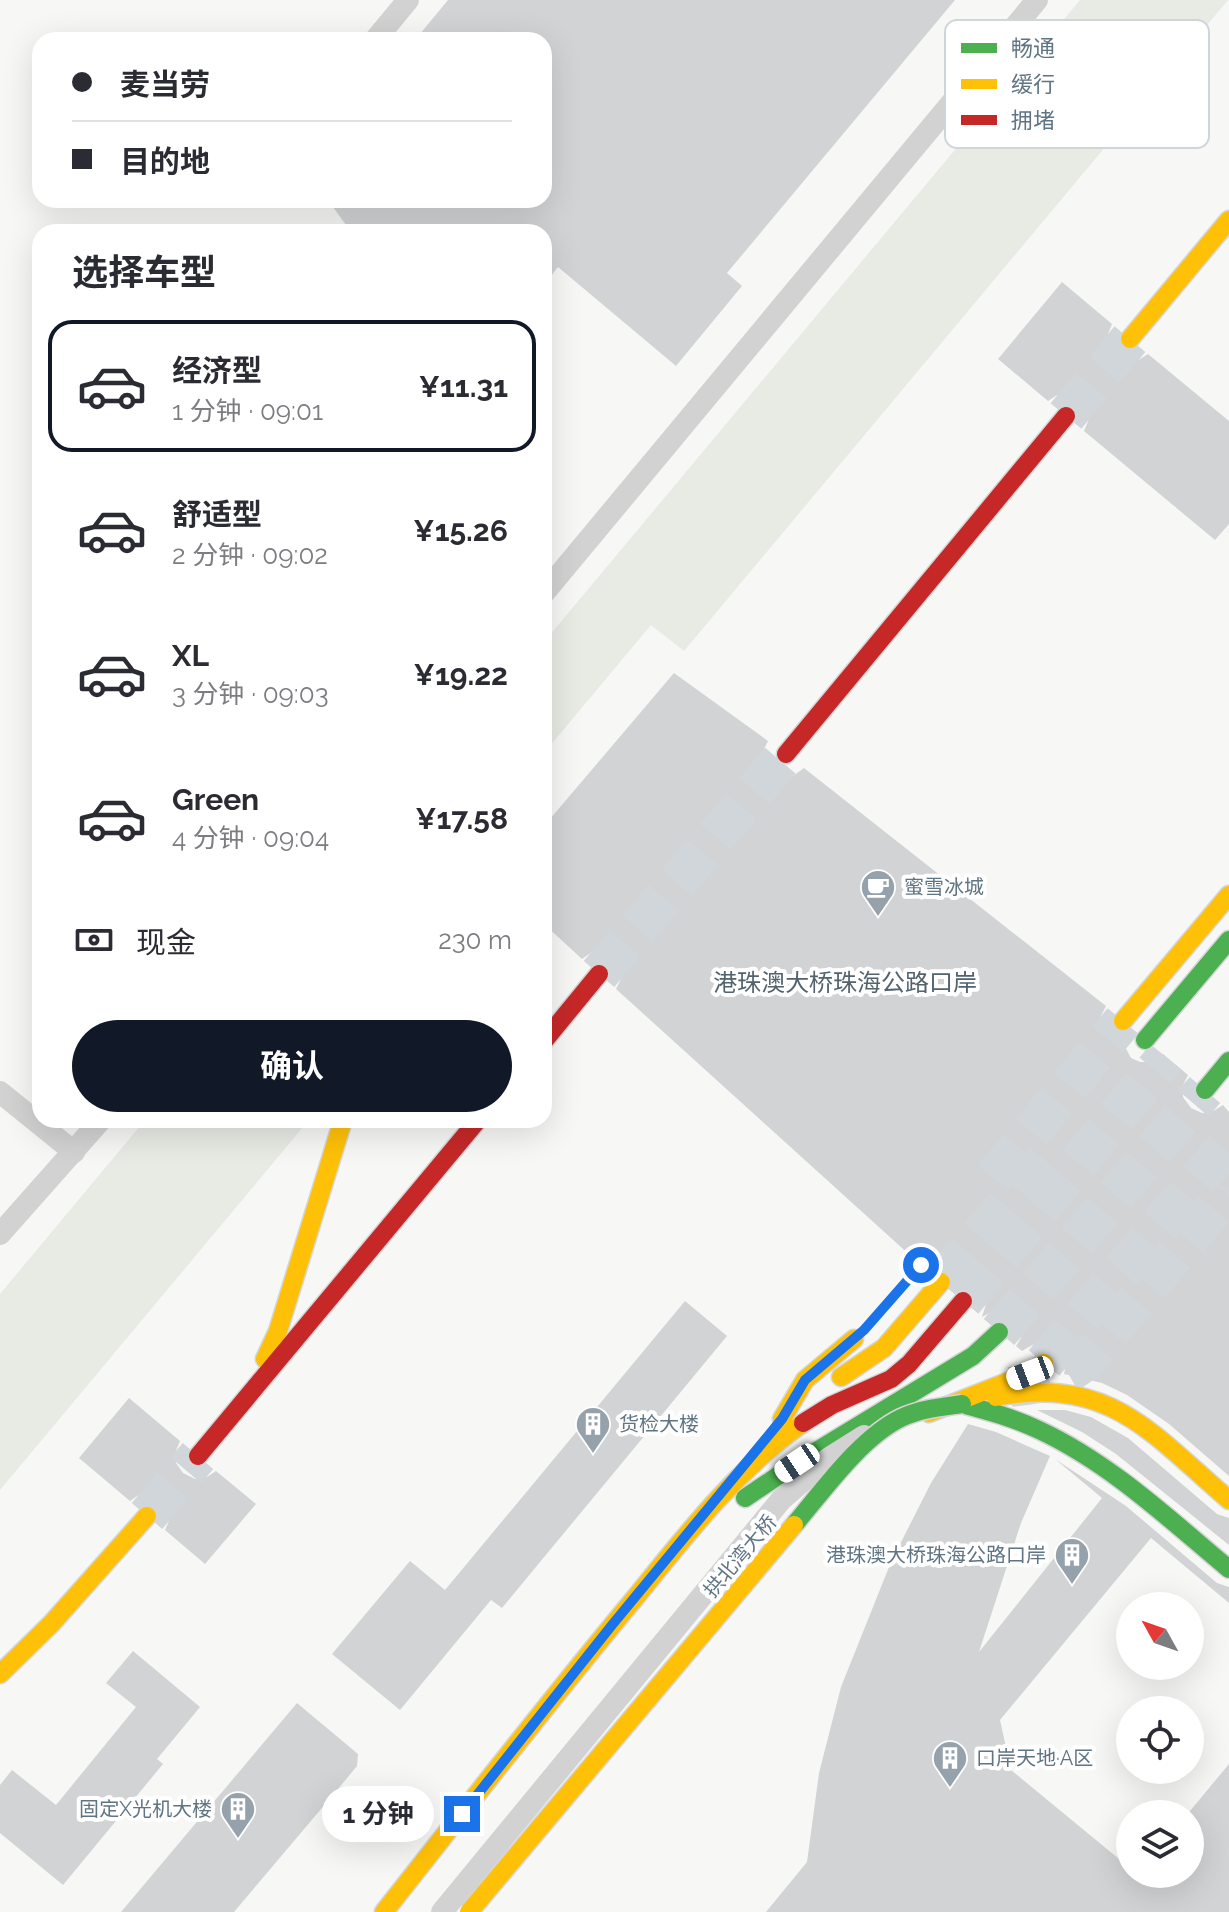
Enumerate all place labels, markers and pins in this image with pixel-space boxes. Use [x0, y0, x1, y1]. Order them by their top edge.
cafe icon: 蜜雪冰城 [859, 868, 897, 918]
place label: 蜜雪冰城 [904, 875, 984, 899]
building icon: 货检大楼 [574, 1405, 612, 1455]
place label: 货检大楼 [619, 1412, 699, 1436]
building icon: 港珠澳大桥珠海公路口岸 [1053, 1536, 1091, 1586]
place label: 港珠澳大桥珠海公路口岸 [826, 1543, 1046, 1567]
building icon: 口岸天地·A区 [931, 1739, 969, 1789]
place label: 口岸天地·A区 [976, 1746, 1093, 1770]
building icon: 固定X光机大楼 [219, 1790, 257, 1840]
place label: 固定X光机大楼 [79, 1797, 212, 1821]

